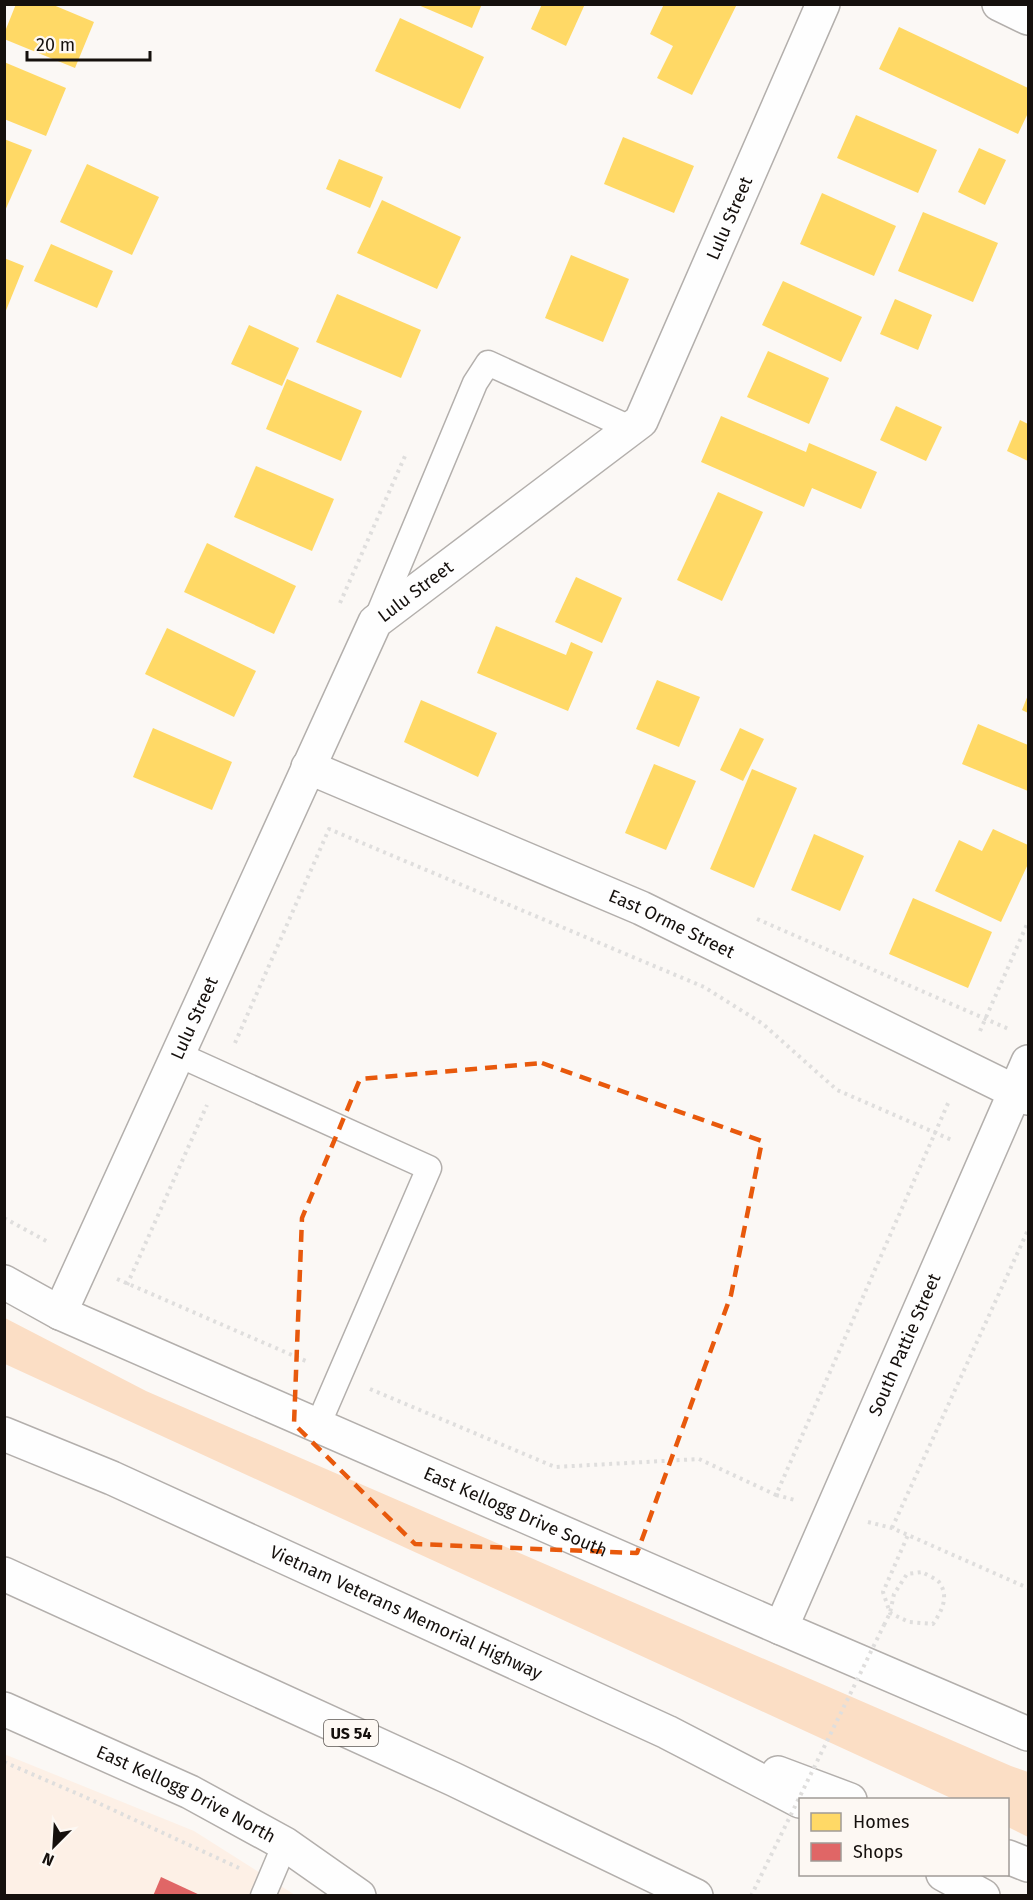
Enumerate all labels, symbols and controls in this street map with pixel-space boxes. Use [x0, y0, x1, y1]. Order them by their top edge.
scale bar [27, 24, 150, 62]
text: 20 m [36, 34, 75, 56]
street label: Lulu Street [702, 173, 757, 263]
street label: Lulu Street [373, 556, 458, 627]
street label: East Orme Street [605, 885, 739, 963]
street label: Lulu Street [166, 973, 223, 1063]
street label: South Pattie Street [864, 1270, 946, 1420]
street label: East Kellogg Drive South [420, 1462, 611, 1562]
street label: Vietnam Veterans Memorial Highway [266, 1541, 546, 1684]
road number: US 54 [324, 1720, 378, 1746]
street label: East Kellogg Drive North [93, 1741, 279, 1848]
legend [799, 1798, 1009, 1876]
text: Homes [853, 1811, 909, 1833]
north arrow [24, 1816, 84, 1876]
text: Shops [853, 1841, 903, 1863]
text: N [39, 1848, 57, 1870]

